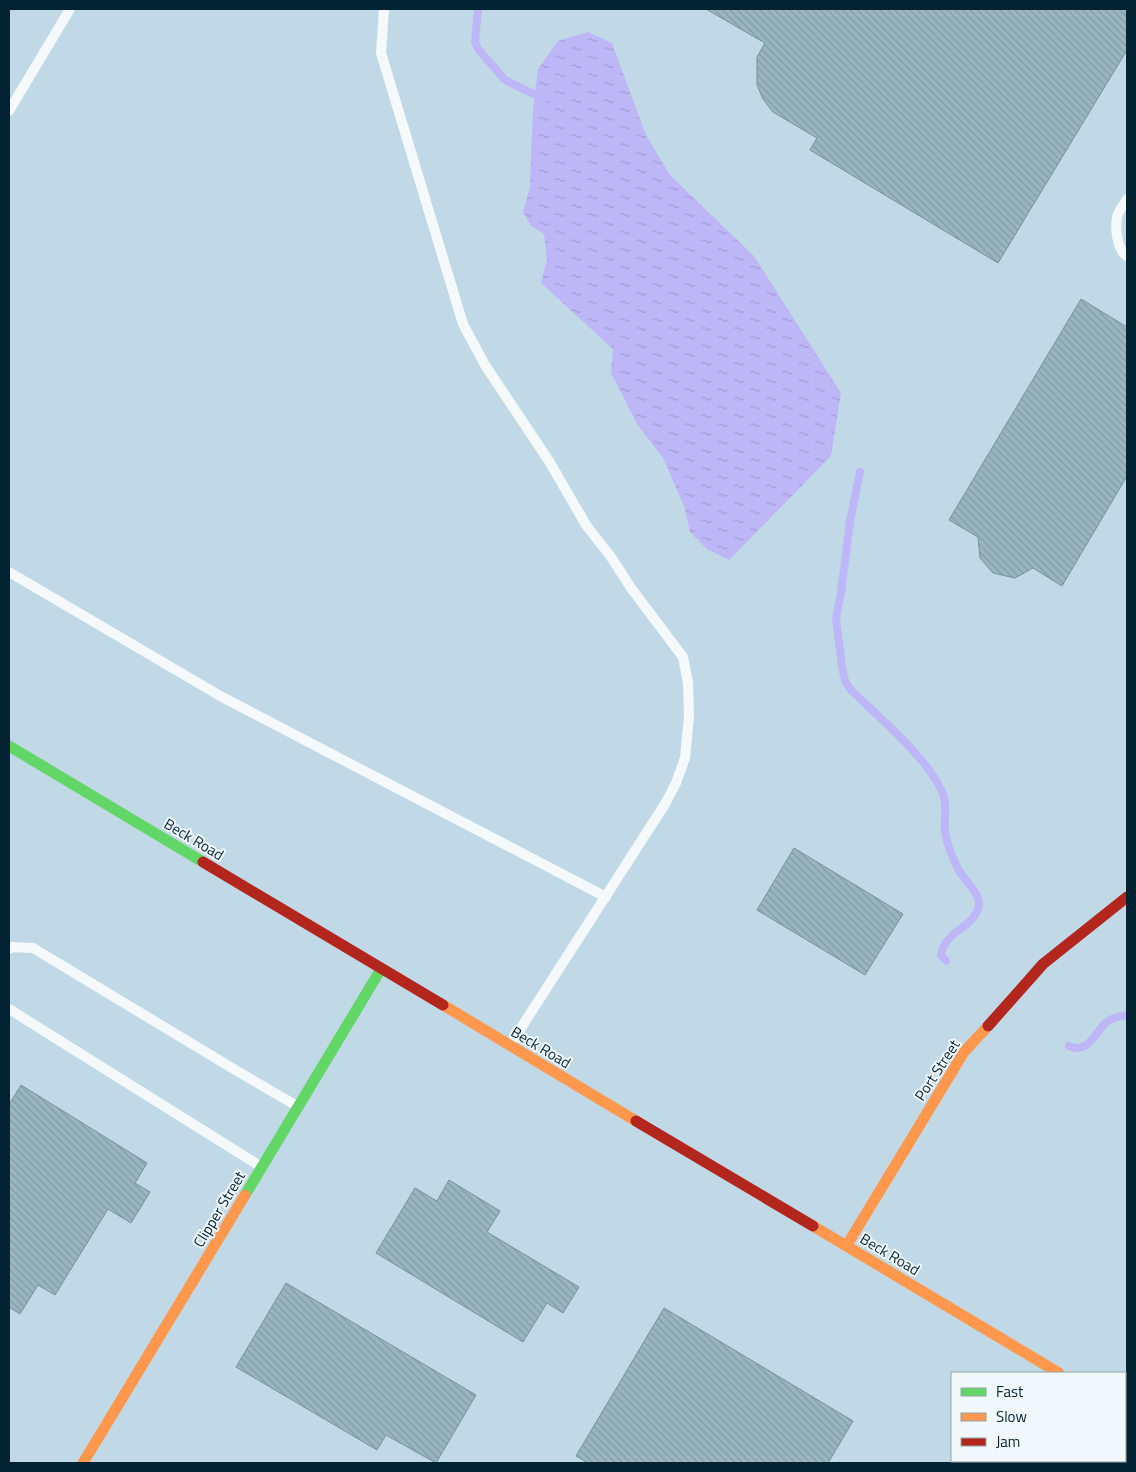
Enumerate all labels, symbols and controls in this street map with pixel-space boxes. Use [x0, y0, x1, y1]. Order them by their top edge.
street label: Beck Road [160, 812, 228, 866]
street label: Beck Road [507, 1020, 575, 1074]
street label: Port Street [909, 1034, 966, 1105]
street label: Clipper Street [187, 1166, 251, 1252]
street label: Beck Road [856, 1227, 924, 1281]
legend [951, 1372, 1126, 1462]
text: Fast [996, 1380, 1024, 1403]
text: Slow [996, 1405, 1027, 1428]
text: Jam [996, 1430, 1020, 1453]

